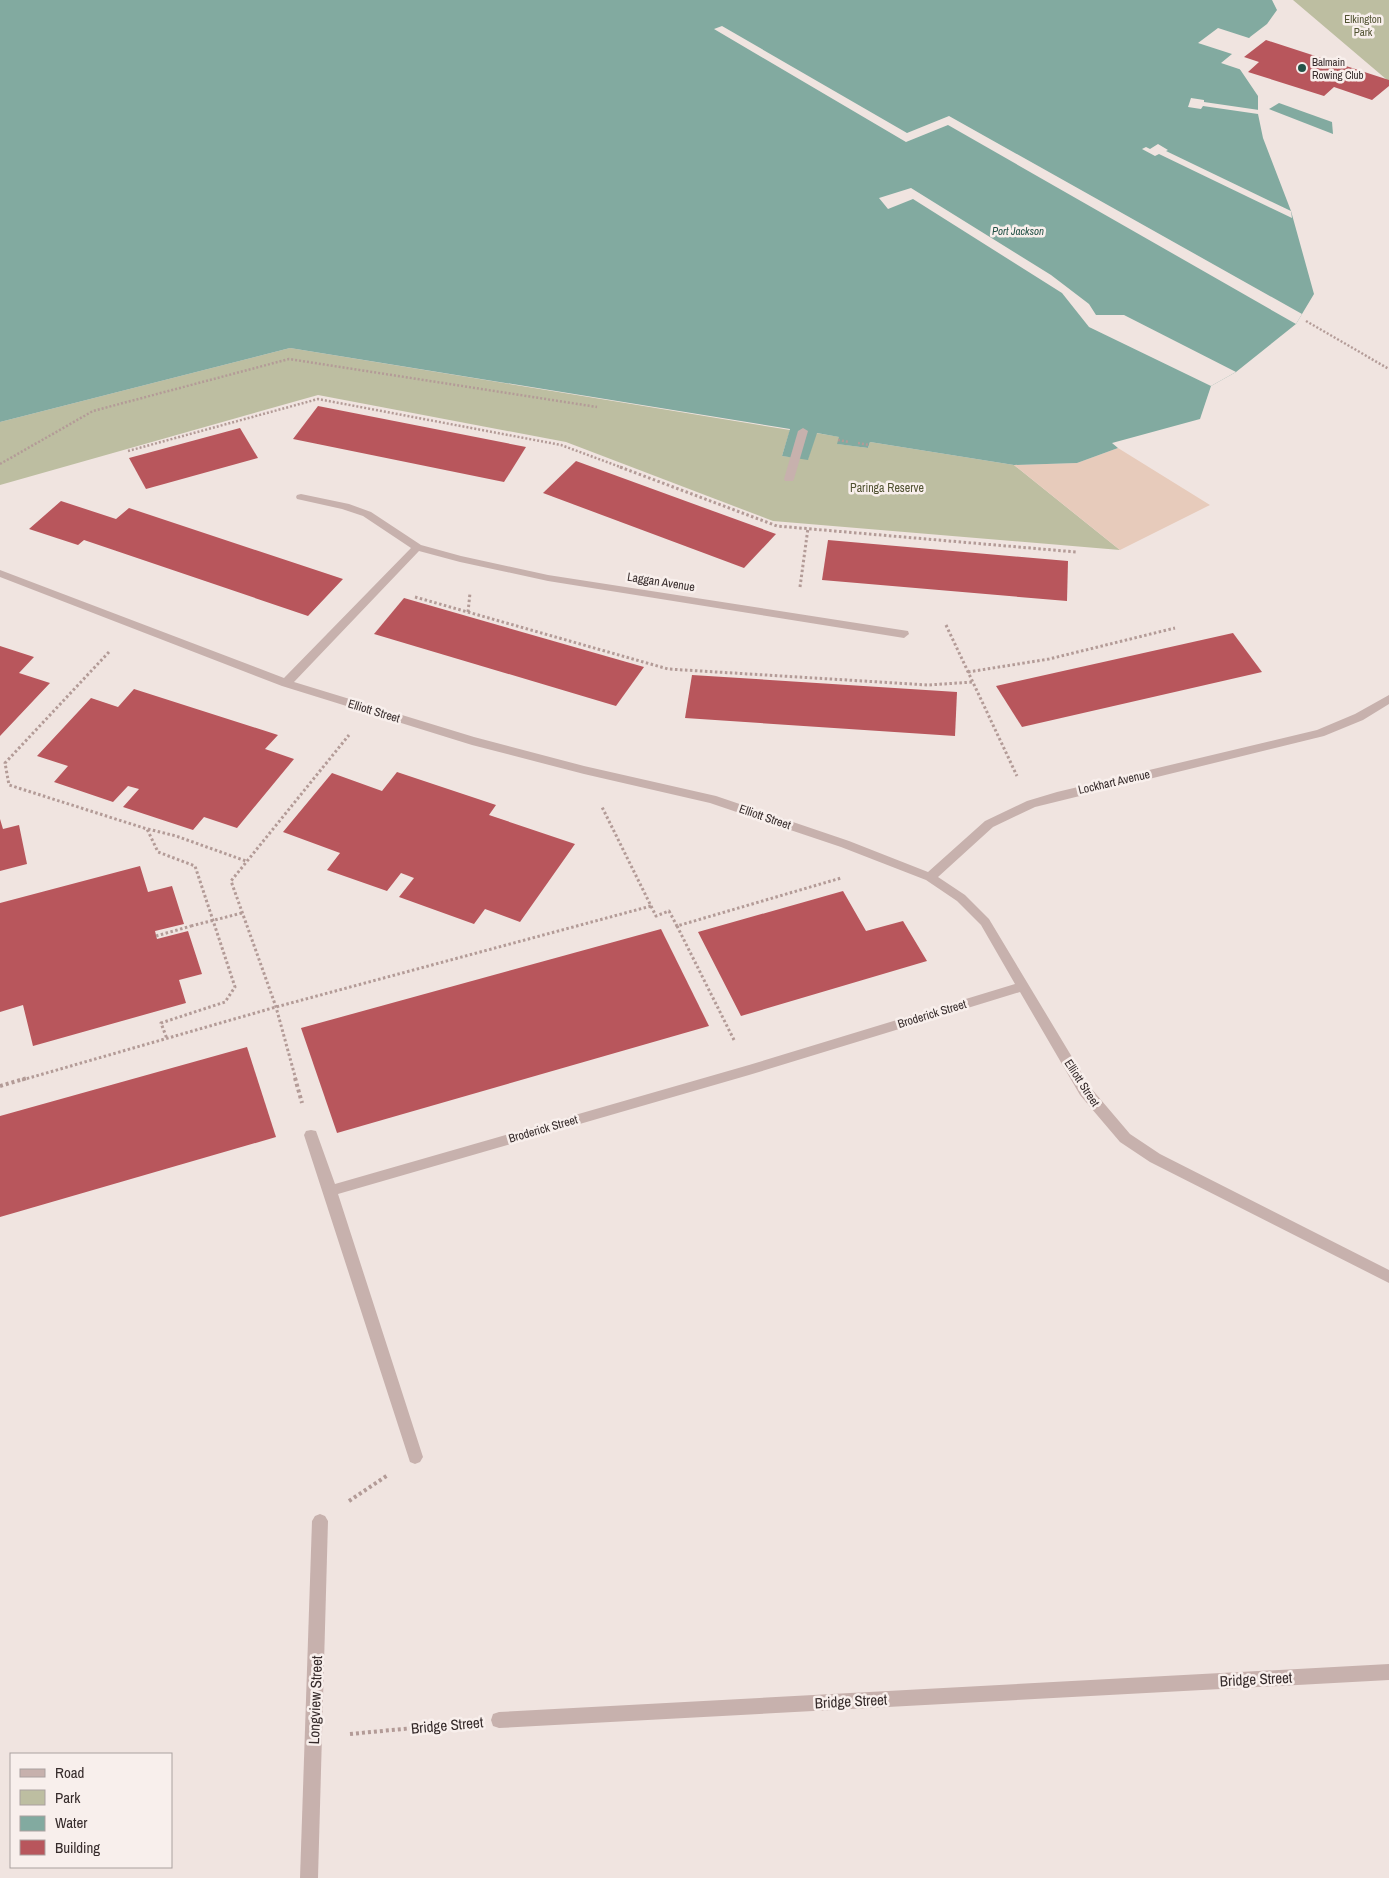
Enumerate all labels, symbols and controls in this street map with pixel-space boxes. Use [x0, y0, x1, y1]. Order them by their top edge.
park label: Elkington Park [1344, 12, 1382, 39]
place label: Balmain Rowing Club [1312, 55, 1364, 82]
marker: Balmain Rowing Club [1296, 62, 1308, 74]
water label: Port Jackson [992, 224, 1044, 238]
park label: Paringa Reserve [850, 480, 924, 496]
street label: Laggan Avenue [626, 569, 696, 595]
street label: Elliott Street [346, 696, 402, 727]
street label: Lockhart Avenue [1077, 766, 1151, 798]
street label: Elliott Street [737, 801, 793, 833]
street label: Broderick Street [896, 996, 969, 1032]
street label: Elliott Street [1061, 1056, 1103, 1110]
street label: Broderick Street [507, 1111, 580, 1146]
street label: Longview Street [303, 1655, 327, 1745]
street label: Bridge Street [1219, 1667, 1293, 1691]
street label: Bridge Street [814, 1689, 888, 1713]
street label: Bridge Street [410, 1711, 485, 1739]
legend [10, 1753, 172, 1868]
text: Road [55, 1762, 84, 1783]
text: Park [55, 1787, 81, 1808]
text: Water [55, 1812, 87, 1833]
text: Building [55, 1837, 100, 1858]

